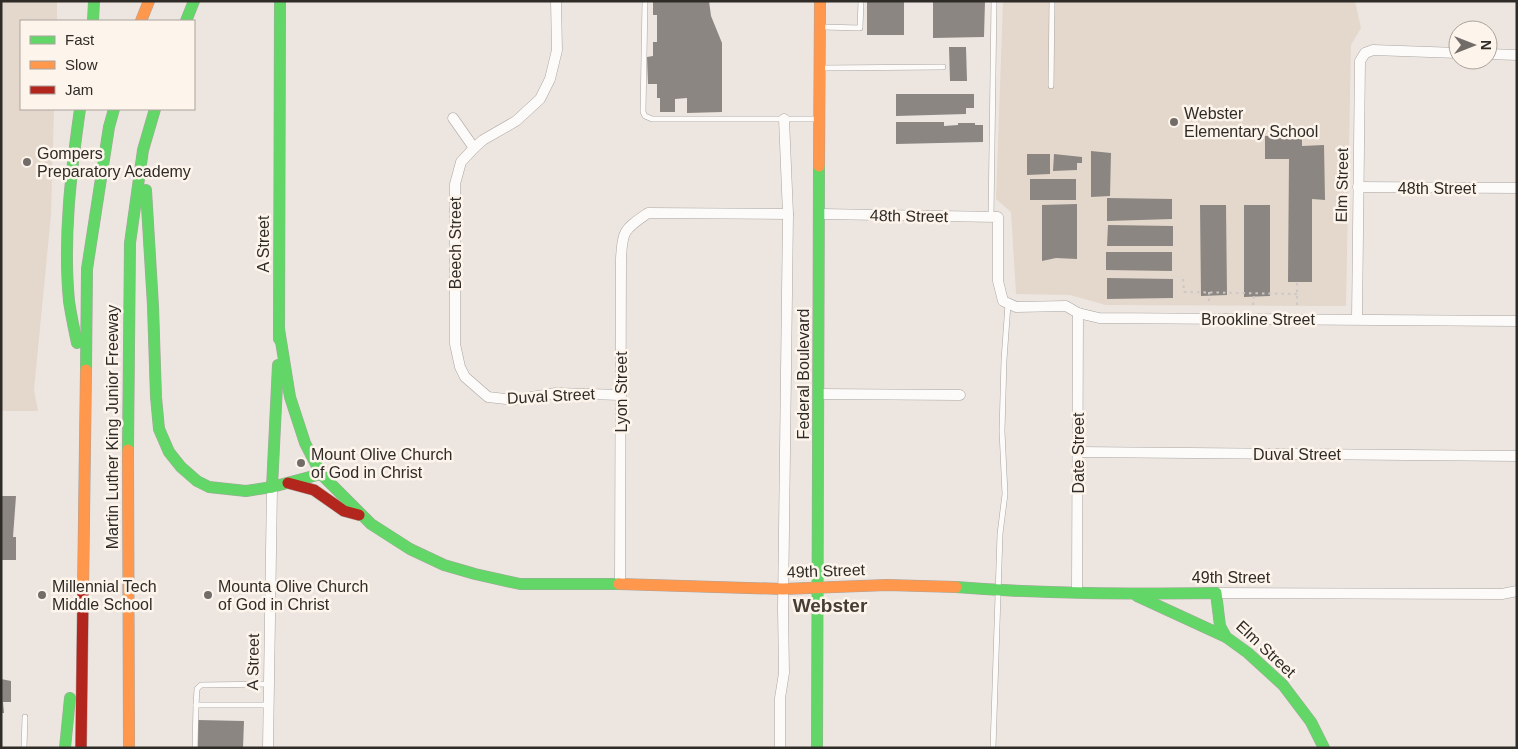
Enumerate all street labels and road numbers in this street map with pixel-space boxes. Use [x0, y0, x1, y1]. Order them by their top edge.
street label: Elm Street [1333, 147, 1351, 222]
street label: 48th Street [1398, 180, 1477, 197]
street label: Beech Street [447, 196, 464, 289]
street label: 48th Street [870, 207, 949, 225]
street label: A Street [255, 215, 272, 272]
street label: Martin Luther King Junior Freeway [104, 305, 121, 549]
street label: Federal Boulevard [795, 309, 812, 439]
street label: Brookline Street [1201, 311, 1315, 328]
street label: Lyon Street [613, 351, 630, 433]
street label: Duval Street [507, 385, 596, 407]
street label: Date Street [1070, 412, 1087, 493]
street label: Duval Street [1253, 446, 1342, 463]
street label: 49th Street [787, 561, 866, 581]
street label: 49th Street [1192, 569, 1271, 586]
street label: Elm Street [1233, 617, 1300, 681]
street label: A Street [244, 633, 262, 691]

